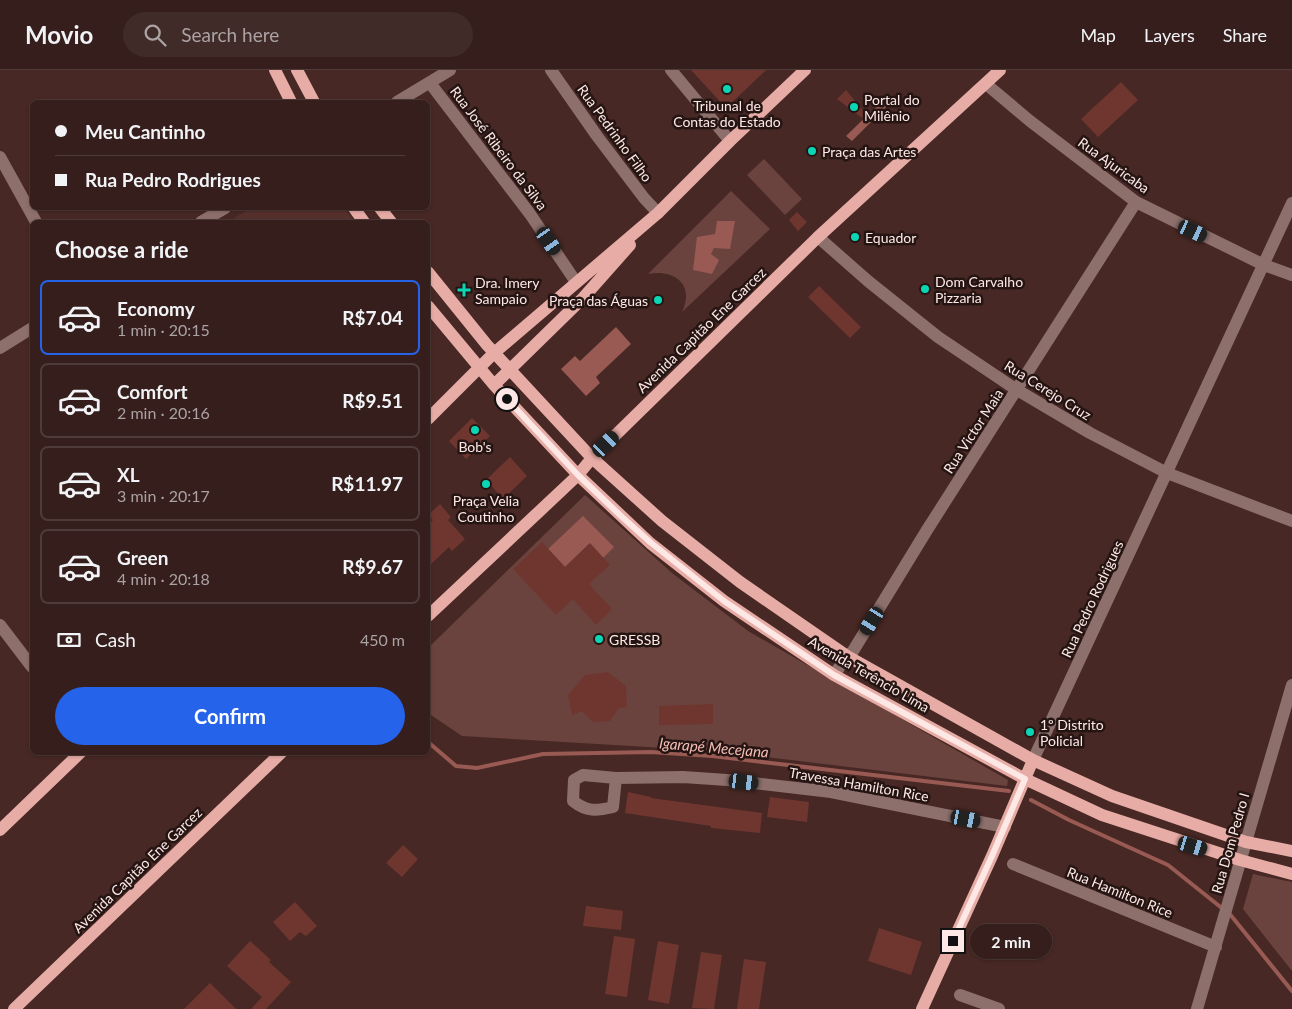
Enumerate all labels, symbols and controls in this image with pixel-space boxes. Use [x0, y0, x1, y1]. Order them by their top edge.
search box [123, 12, 473, 57]
text: Movio [25, 20, 93, 49]
icon: search [141, 21, 169, 49]
text: Search here [181, 23, 279, 46]
text: Map [1080, 24, 1116, 46]
text: Layers [1144, 24, 1195, 46]
text: Share [1223, 24, 1267, 46]
street label: Rua Pedrinho Filho [574, 81, 656, 185]
street label: Rua José Ribeiro da Silva [447, 83, 551, 213]
marker: Tribunal de Contas do Estado [721, 83, 733, 95]
place label: Portal do Milênio [864, 91, 920, 124]
place label: Tribunal de Contas do Estado [673, 97, 781, 130]
marker: Portal do Milênio [848, 101, 860, 113]
text: Meu Cantinho [85, 120, 206, 143]
street label: Rua Ajuricaba [1075, 133, 1153, 197]
place label: Praça das Artes [822, 143, 916, 160]
marker: Praça das Artes [806, 145, 818, 157]
text: Rua Pedro Rodrigues [85, 168, 261, 191]
car [1176, 218, 1209, 244]
car [534, 224, 563, 258]
place label: Equador [865, 229, 916, 246]
marker: Equador [849, 231, 861, 243]
text: Choose a ride [55, 236, 189, 263]
street label: Avenida Capitão Ene Garcez [633, 264, 769, 396]
place label: Dom Carvalho Pizzaria [935, 273, 1023, 306]
place label: Dra. Imery Sampaio [475, 274, 540, 307]
marker: Dra. Imery Sampaio [457, 283, 471, 297]
marker: Dom Carvalho Pizzaria [919, 283, 931, 295]
place label: Praça das Águas [549, 292, 648, 309]
marker: Praça das Águas [652, 294, 664, 306]
icon: car [57, 295, 102, 340]
text: Economy [117, 297, 195, 320]
text: R$7.04 [342, 306, 403, 329]
text: 1 min · 20:15 [117, 320, 210, 339]
street label: Rua Cerejo Cruz [1001, 357, 1095, 423]
icon: car [57, 378, 102, 423]
text: Comfort [117, 380, 188, 403]
street label: Rua Victor Maia [939, 386, 1007, 476]
route start [496, 388, 518, 410]
text: R$9.51 [342, 389, 403, 412]
text: 2 min · 20:16 [117, 403, 210, 422]
marker: Bob's [469, 424, 481, 436]
car [589, 428, 622, 460]
place label: Bob's [458, 438, 492, 455]
icon: car [57, 461, 102, 506]
text: XL [117, 463, 140, 486]
text: R$11.97 [331, 472, 403, 495]
marker: Praça Velia Coutinho [480, 478, 492, 490]
text: 3 min · 20:17 [117, 486, 210, 505]
place label: Praça Velia Coutinho [453, 492, 519, 525]
street label: Rua Pedro Rodrigues [1057, 538, 1127, 660]
icon: car [57, 544, 102, 589]
text: Green [117, 546, 168, 569]
text: R$9.67 [342, 555, 403, 578]
text: 4 min · 20:18 [117, 569, 210, 588]
car [857, 604, 886, 638]
icon: cash [55, 626, 83, 654]
text: Cash [95, 628, 136, 651]
text: 450 m [360, 630, 405, 649]
place label: GRESSB [609, 631, 660, 648]
street label: Avenida Terêncio Lima [805, 632, 933, 716]
marker: GRESSB [593, 633, 605, 645]
button: Confirm [55, 687, 405, 745]
place label: 1º Distrito Policial [1040, 716, 1104, 749]
marker: 1º Distrito Policial [1024, 726, 1036, 738]
water label: Igarapé Mecejana [658, 733, 770, 761]
street label: Travessa Hamilton Rice [788, 763, 930, 805]
car [728, 773, 759, 791]
street label: Rua Dom Pedro I [1208, 791, 1252, 895]
street label: Avenida Capitão Ene Garcez [69, 804, 205, 936]
car [949, 809, 982, 829]
car [1176, 834, 1209, 858]
street label: Rua Hamilton Rice [1065, 863, 1175, 921]
callout: 2 min [970, 924, 1053, 958]
route end [942, 930, 964, 952]
text: 2 min [991, 932, 1031, 951]

